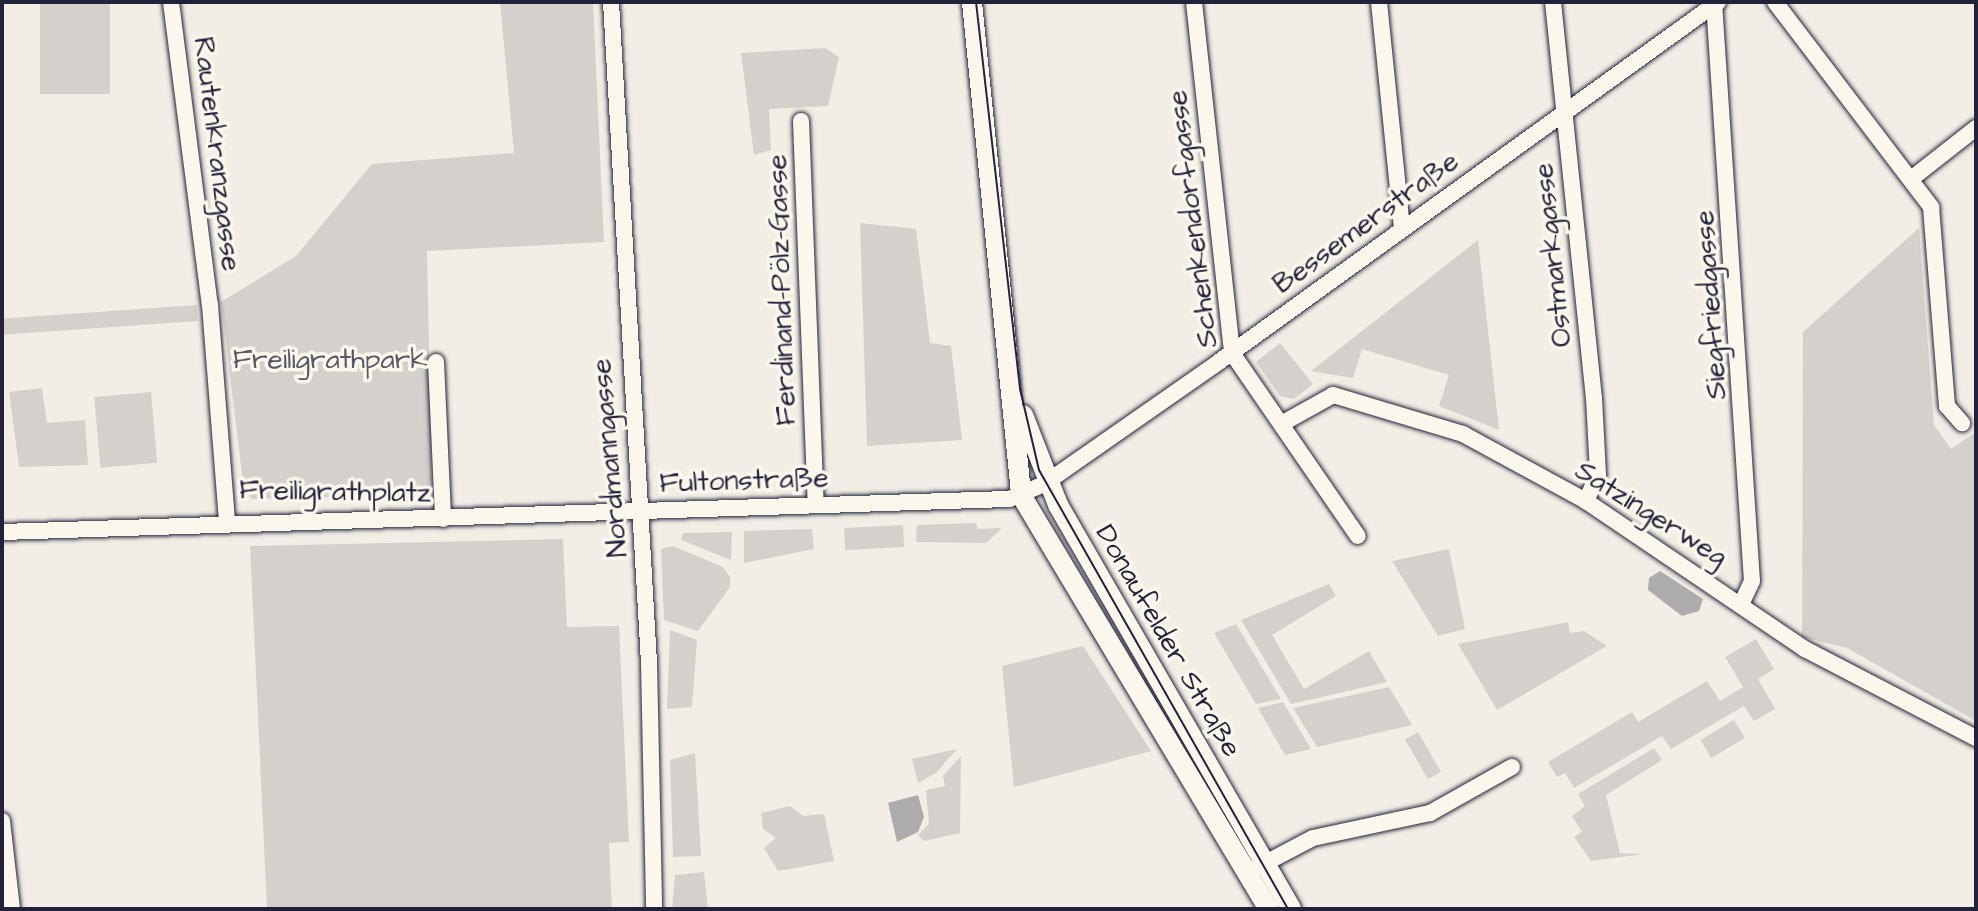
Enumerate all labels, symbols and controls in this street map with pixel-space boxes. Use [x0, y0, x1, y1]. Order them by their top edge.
street label: Rautenkranzgasse [186, 35, 248, 273]
street label: Schenkendorfgasse [1161, 88, 1225, 350]
street label: Bessemerstraße [1267, 145, 1465, 301]
street label: Ferdinand-Pölz-Gasse [760, 154, 804, 426]
street label: Ostmarkgasse [1527, 161, 1579, 349]
street label: Siegfriedgasse [1688, 209, 1734, 401]
park label: Freiligrathpark [233, 343, 427, 377]
street label: Nordmanngasse [585, 357, 635, 559]
street label: Satzingerweg [1569, 454, 1733, 574]
street label: Fultonstraße [659, 461, 829, 501]
street label: Freiligrathplatz [239, 474, 431, 510]
street label: Donaufelder Straße [1088, 519, 1248, 763]

